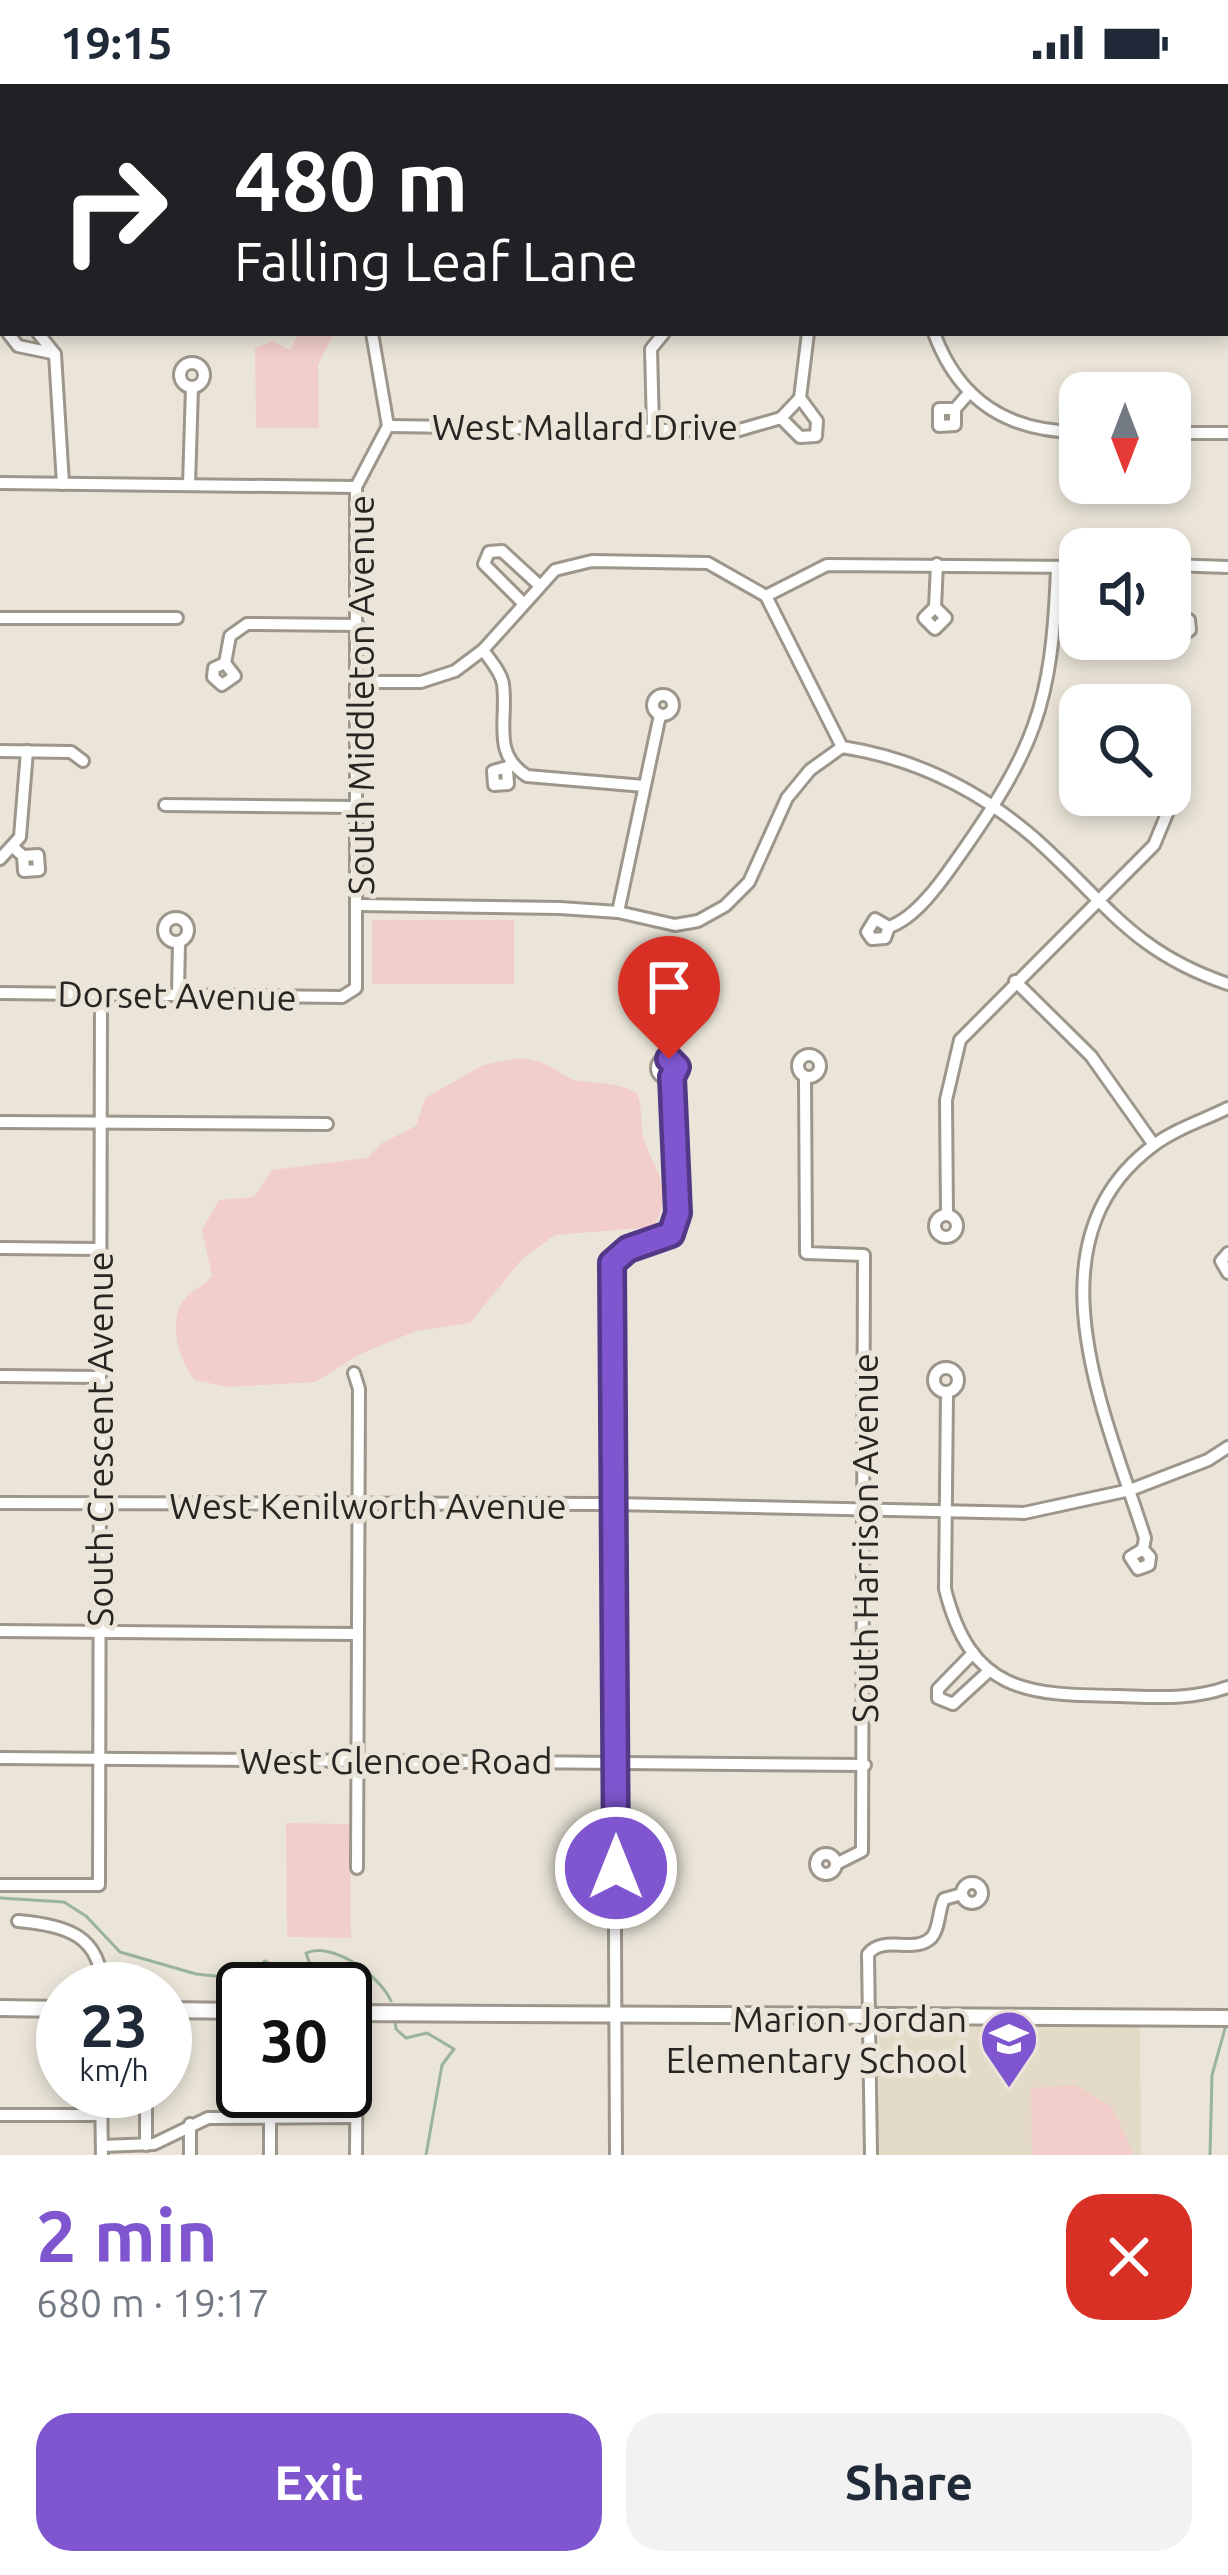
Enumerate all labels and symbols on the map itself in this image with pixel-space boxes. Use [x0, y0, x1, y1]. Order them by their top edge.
north arrow [1059, 372, 1191, 504]
street label: West Mallard Drive [432, 406, 738, 447]
street label: South Middleton Avenue [340, 495, 381, 895]
pin [618, 936, 720, 1059]
street label: Dorset Avenue [57, 972, 297, 1018]
street label: South Crescent Avenue [79, 1251, 120, 1627]
street label: South Harrison Avenue [844, 1353, 885, 1723]
street label: West Kenilworth Avenue [169, 1485, 567, 1526]
street label: West Glencoe Road [239, 1740, 553, 1781]
position arrow [553, 1805, 679, 1931]
speed limit sign: 30 [216, 1962, 372, 2118]
place label: Marion Jordan Elementary School [666, 1998, 967, 2080]
school or university icon: Marion Jordan Elementary School [978, 2008, 1040, 2090]

